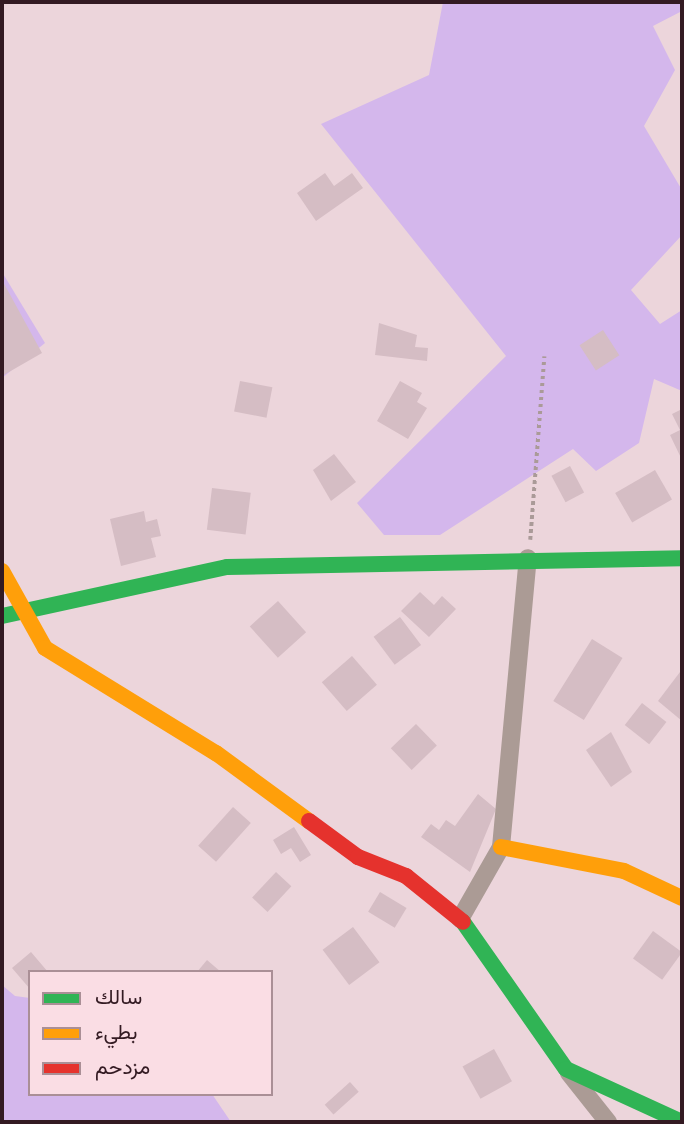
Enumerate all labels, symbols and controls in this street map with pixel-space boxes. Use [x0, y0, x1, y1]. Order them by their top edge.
legend [28, 970, 273, 1096]
text: سالك [95, 985, 142, 1009]
text: بطيء [95, 1020, 138, 1044]
text: مزدحم [95, 1055, 150, 1079]

